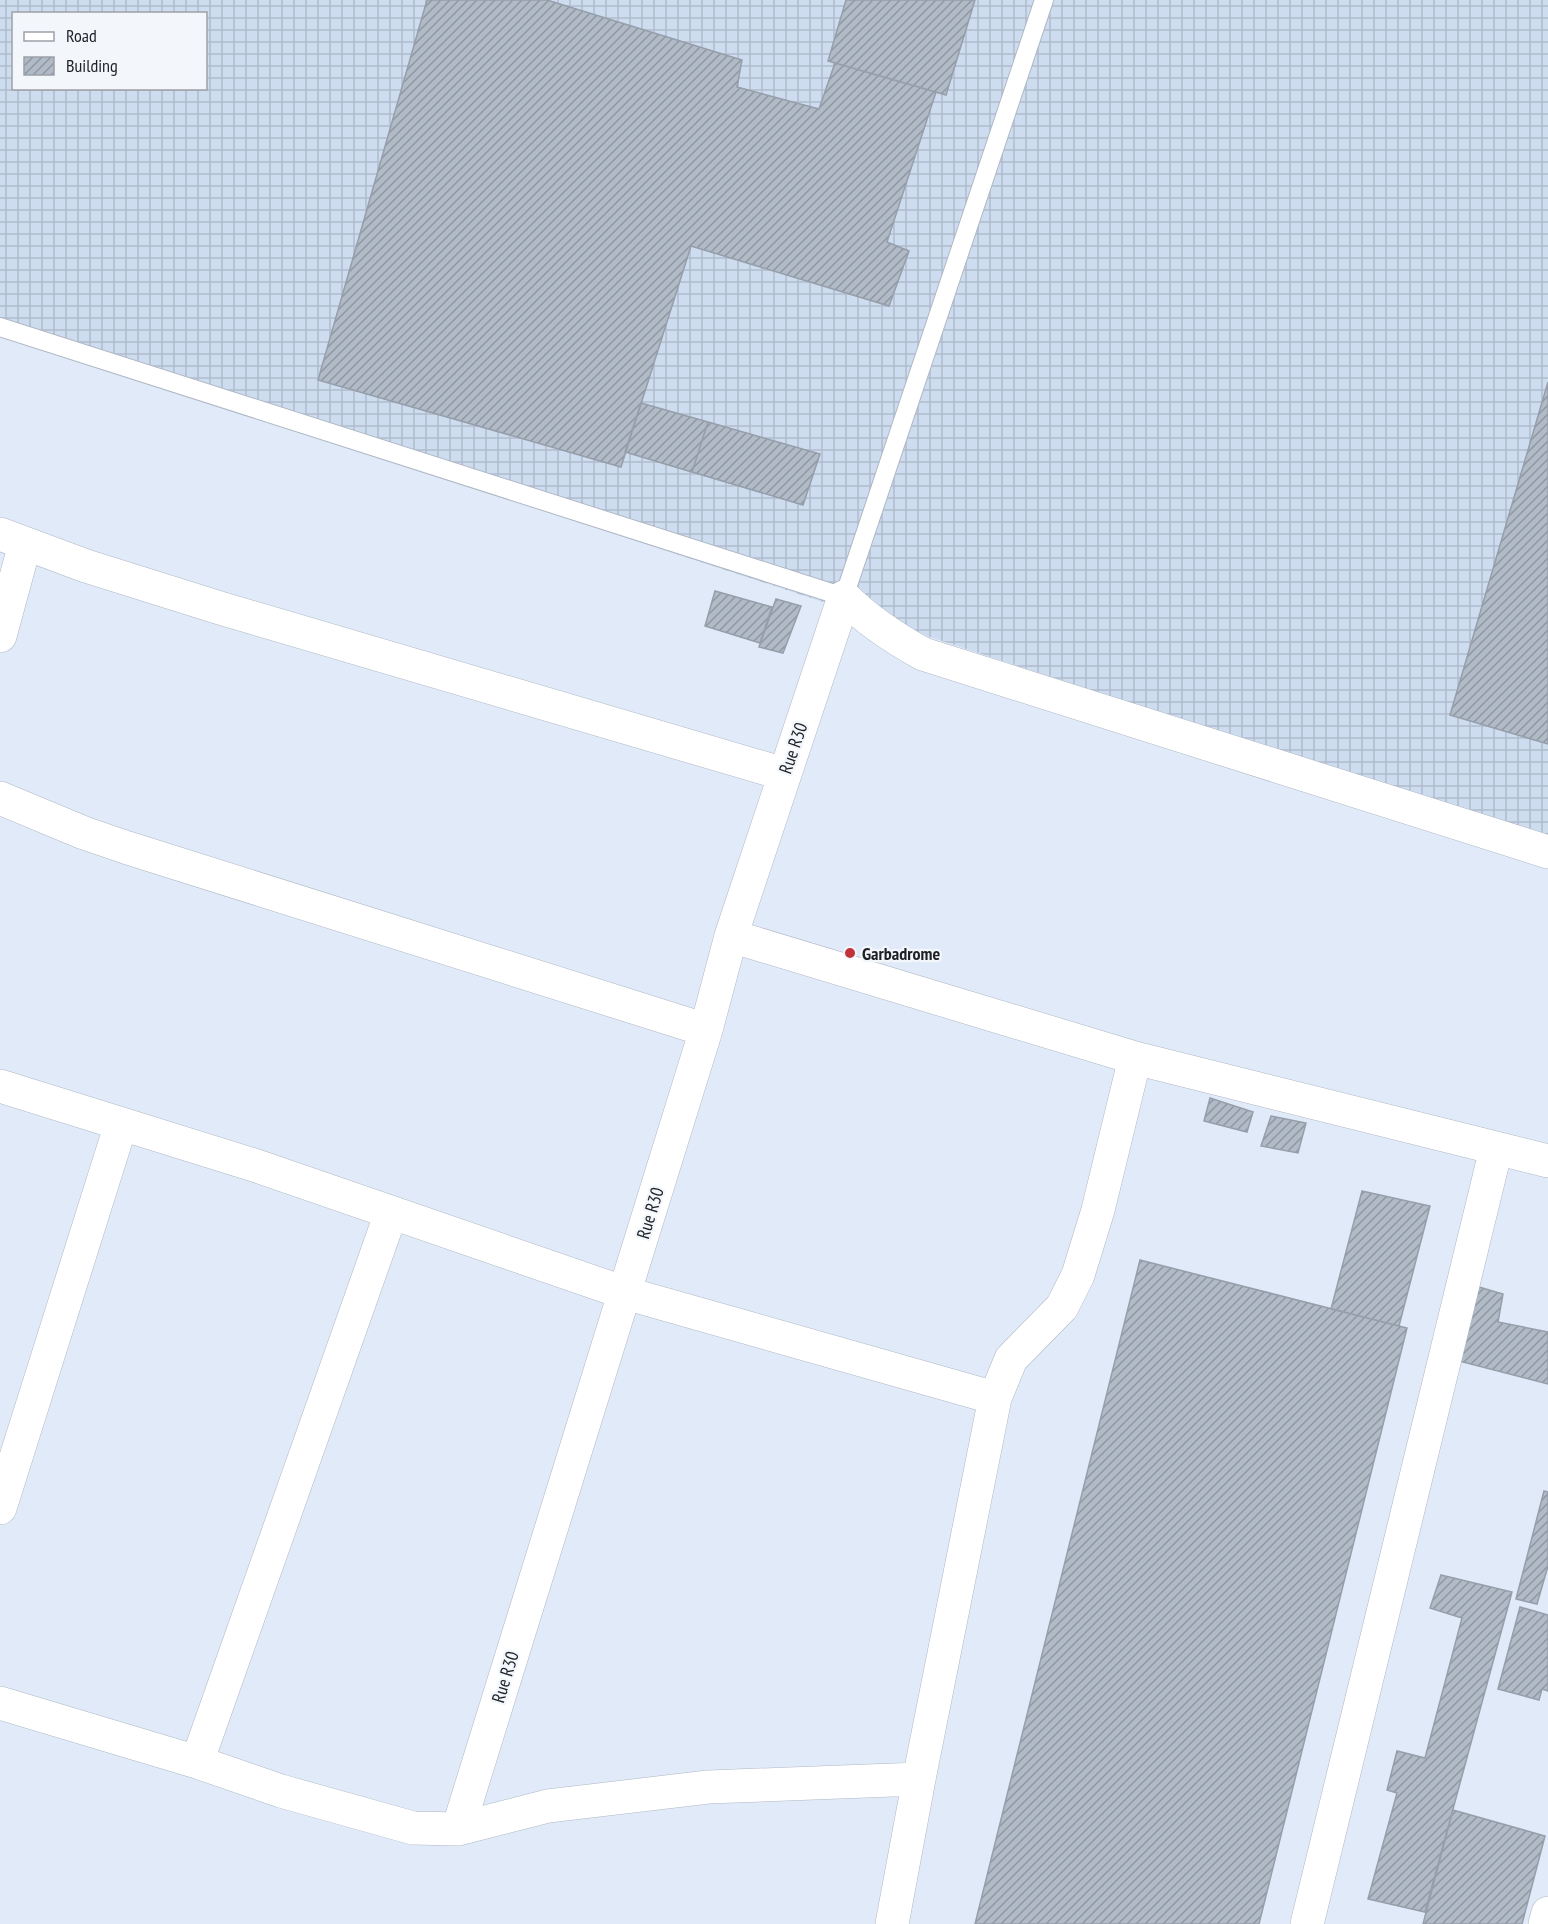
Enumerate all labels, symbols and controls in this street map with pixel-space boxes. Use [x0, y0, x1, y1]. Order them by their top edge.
legend [12, 12, 207, 90]
text: Road [66, 24, 97, 47]
text: Building [66, 54, 118, 77]
street label: Rue R30 [774, 719, 812, 777]
place label: Garbadrome [862, 942, 940, 965]
marker: Garbadrome [843, 946, 857, 960]
street label: Rue R30 [631, 1185, 669, 1241]
street label: Rue R30 [486, 1649, 524, 1705]

